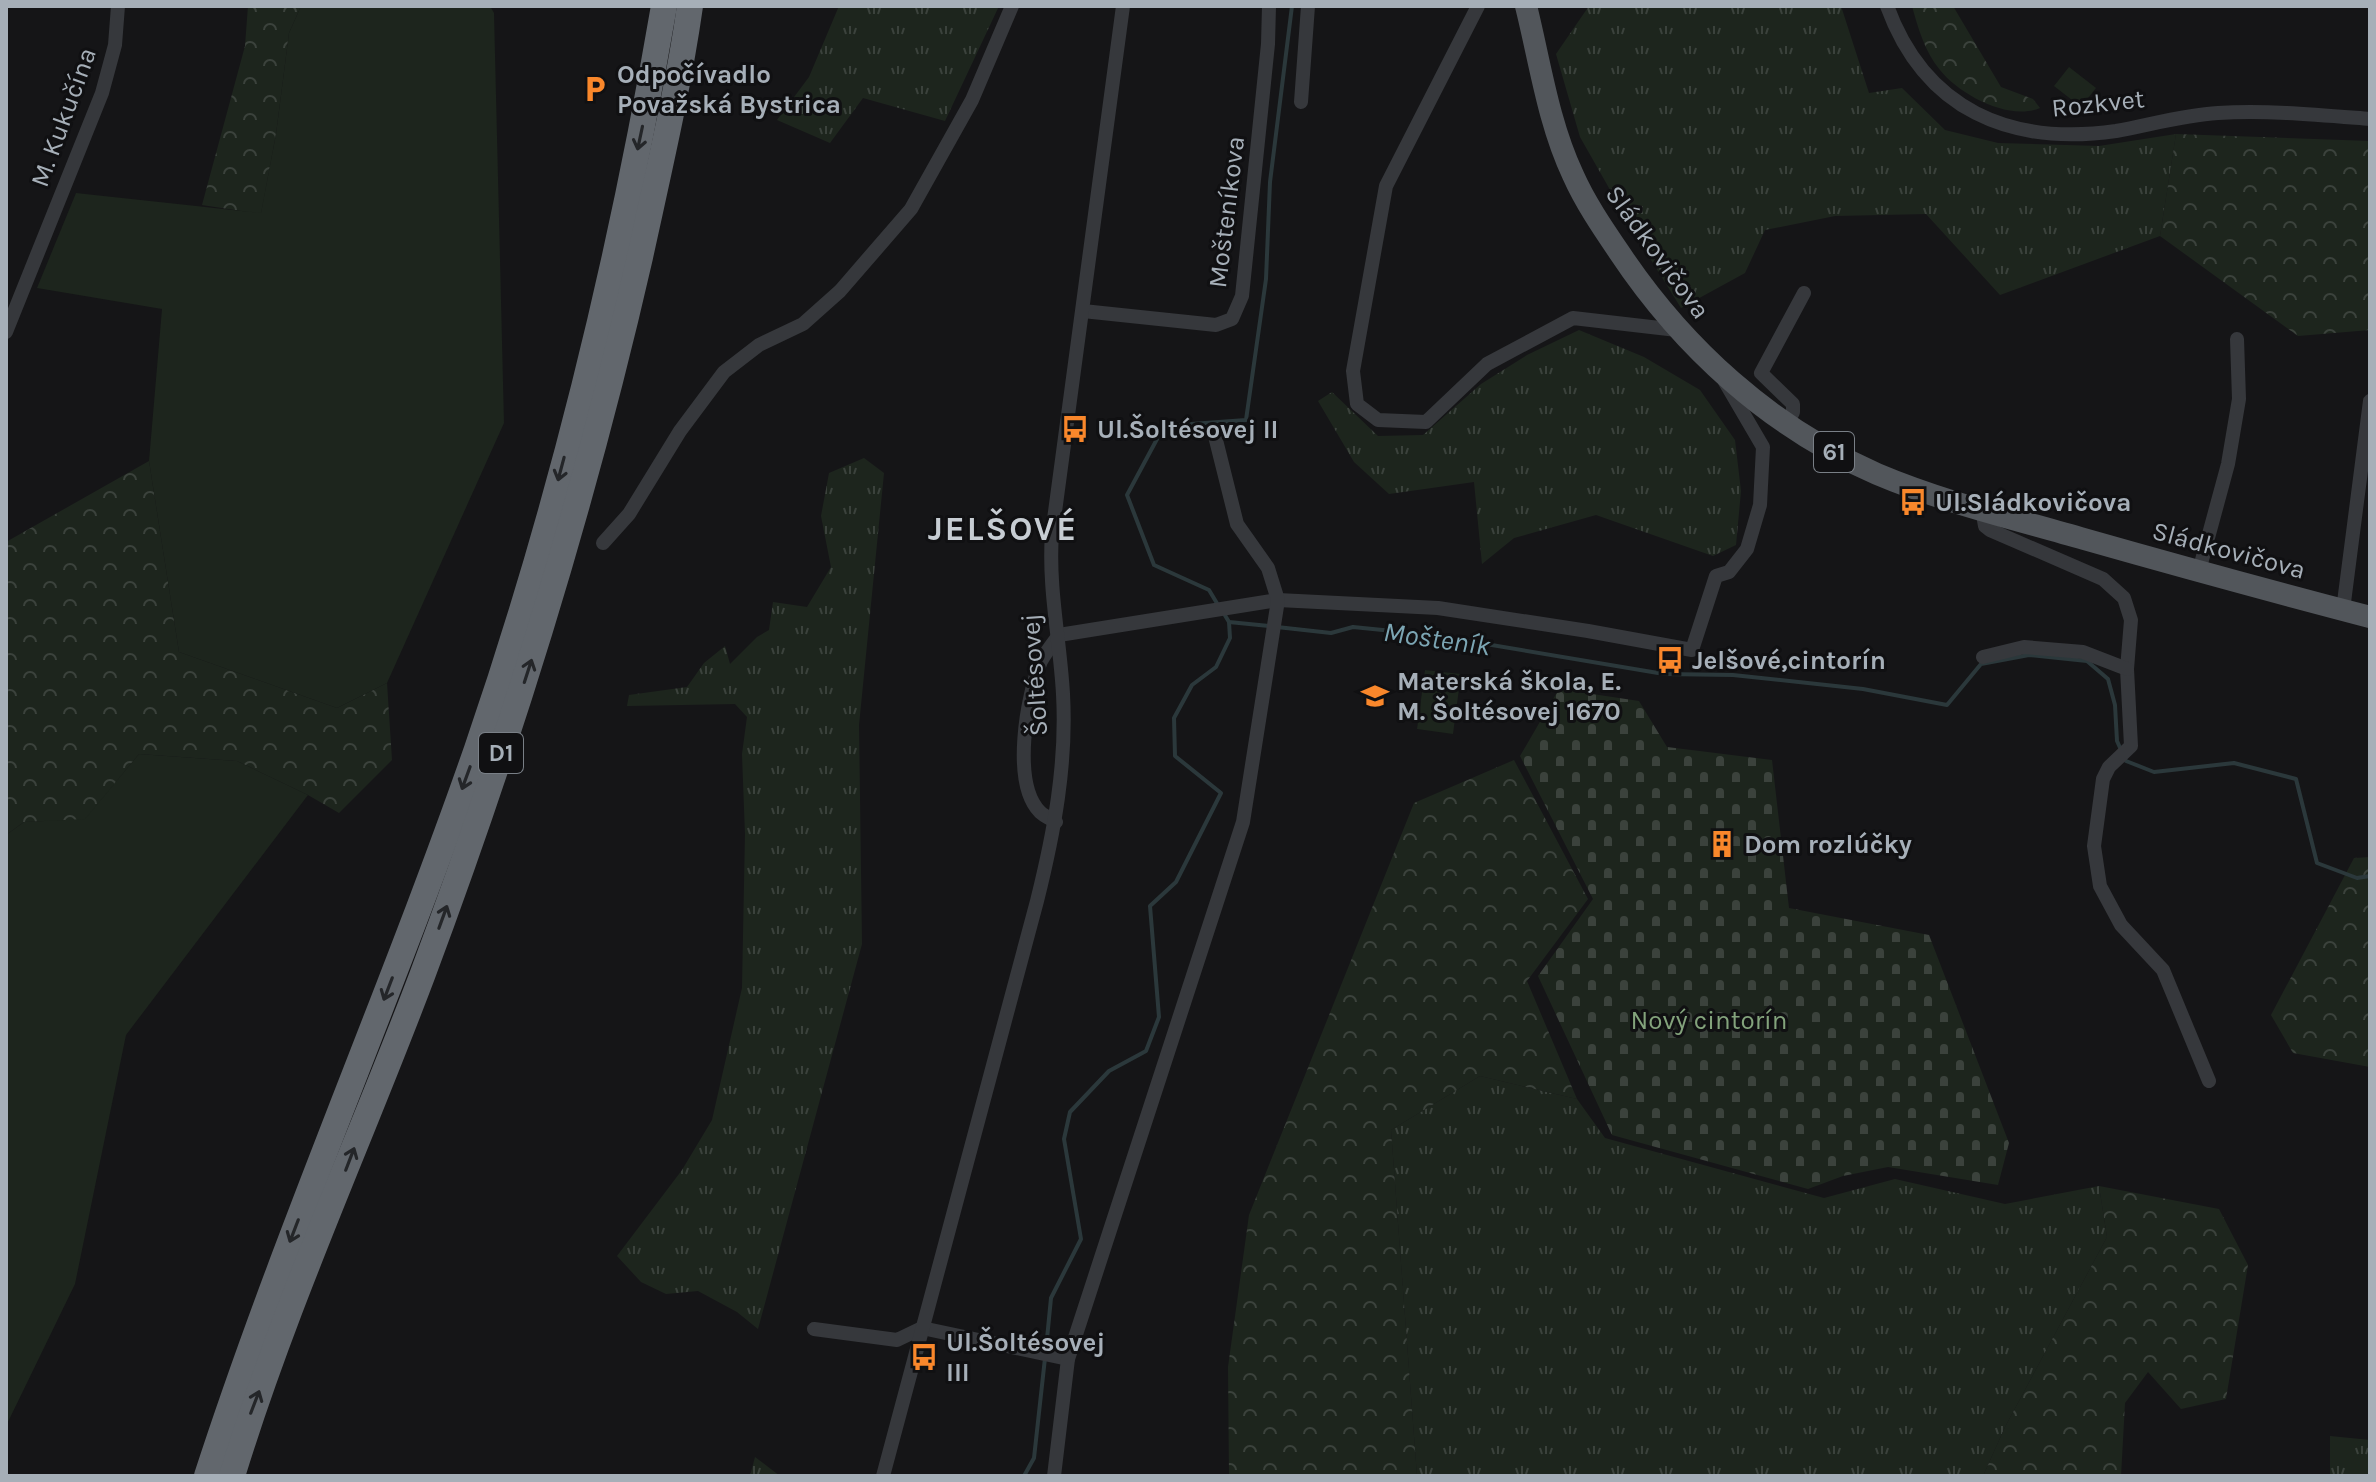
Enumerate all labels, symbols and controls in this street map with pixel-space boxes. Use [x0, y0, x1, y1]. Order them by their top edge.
street label: M. Kukučína [24, 43, 103, 191]
place label: Odpočívadlo Považská Bystrica [617, 59, 841, 120]
parking icon: Odpočívadlo Považská Bystrica [580, 74, 610, 104]
street label: Rozkvet [2050, 83, 2146, 124]
one-way arrow [632, 124, 647, 150]
street label: Mošteníkova [1202, 134, 1251, 290]
street label: Sládkovičova [1599, 180, 1716, 325]
place label: Ul.Šoltésovej II [1097, 413, 1279, 445]
bus stop icon: Ul.Šoltésovej II [1060, 414, 1090, 444]
road number: 61 [1814, 432, 1854, 472]
one-way arrow [553, 456, 568, 482]
bus stop icon: Ul.Sládkovičova [1898, 487, 1928, 517]
place label: Ul.Sládkovičova [1935, 487, 2131, 518]
district label: JELŠOVÉ [928, 507, 1078, 549]
street label: Sládkovičova [2149, 515, 2309, 586]
street label: Šoltésovej [1014, 613, 1054, 737]
water label: Mošteník [1381, 615, 1493, 662]
bus stop icon: Jelšové,cintorín [1655, 645, 1685, 675]
place label: Jelšové,cintorín [1692, 645, 1886, 676]
one-way arrow [522, 659, 536, 684]
place label: Materská škola, E. M. Šoltésovej 1670 [1397, 666, 1621, 727]
school or university icon: Materská škola, E. M. Šoltésovej 1670 [1360, 681, 1390, 711]
road number: D1 [479, 733, 523, 773]
one-way arrow [458, 765, 473, 790]
building icon: Dom rozlúčky [1707, 829, 1737, 859]
place label: Dom rozlúčky [1744, 829, 1912, 860]
one-way arrow [437, 905, 451, 930]
one-way arrow [380, 976, 394, 1001]
park label: Nový cintorín [1630, 1005, 1788, 1036]
one-way arrow [343, 1147, 358, 1172]
one-way arrow [286, 1218, 300, 1243]
place label: Ul.Šoltésovej III [946, 1326, 1105, 1388]
bus stop icon: Ul.Šoltésovej III [909, 1342, 939, 1372]
one-way arrow [249, 1390, 263, 1415]

